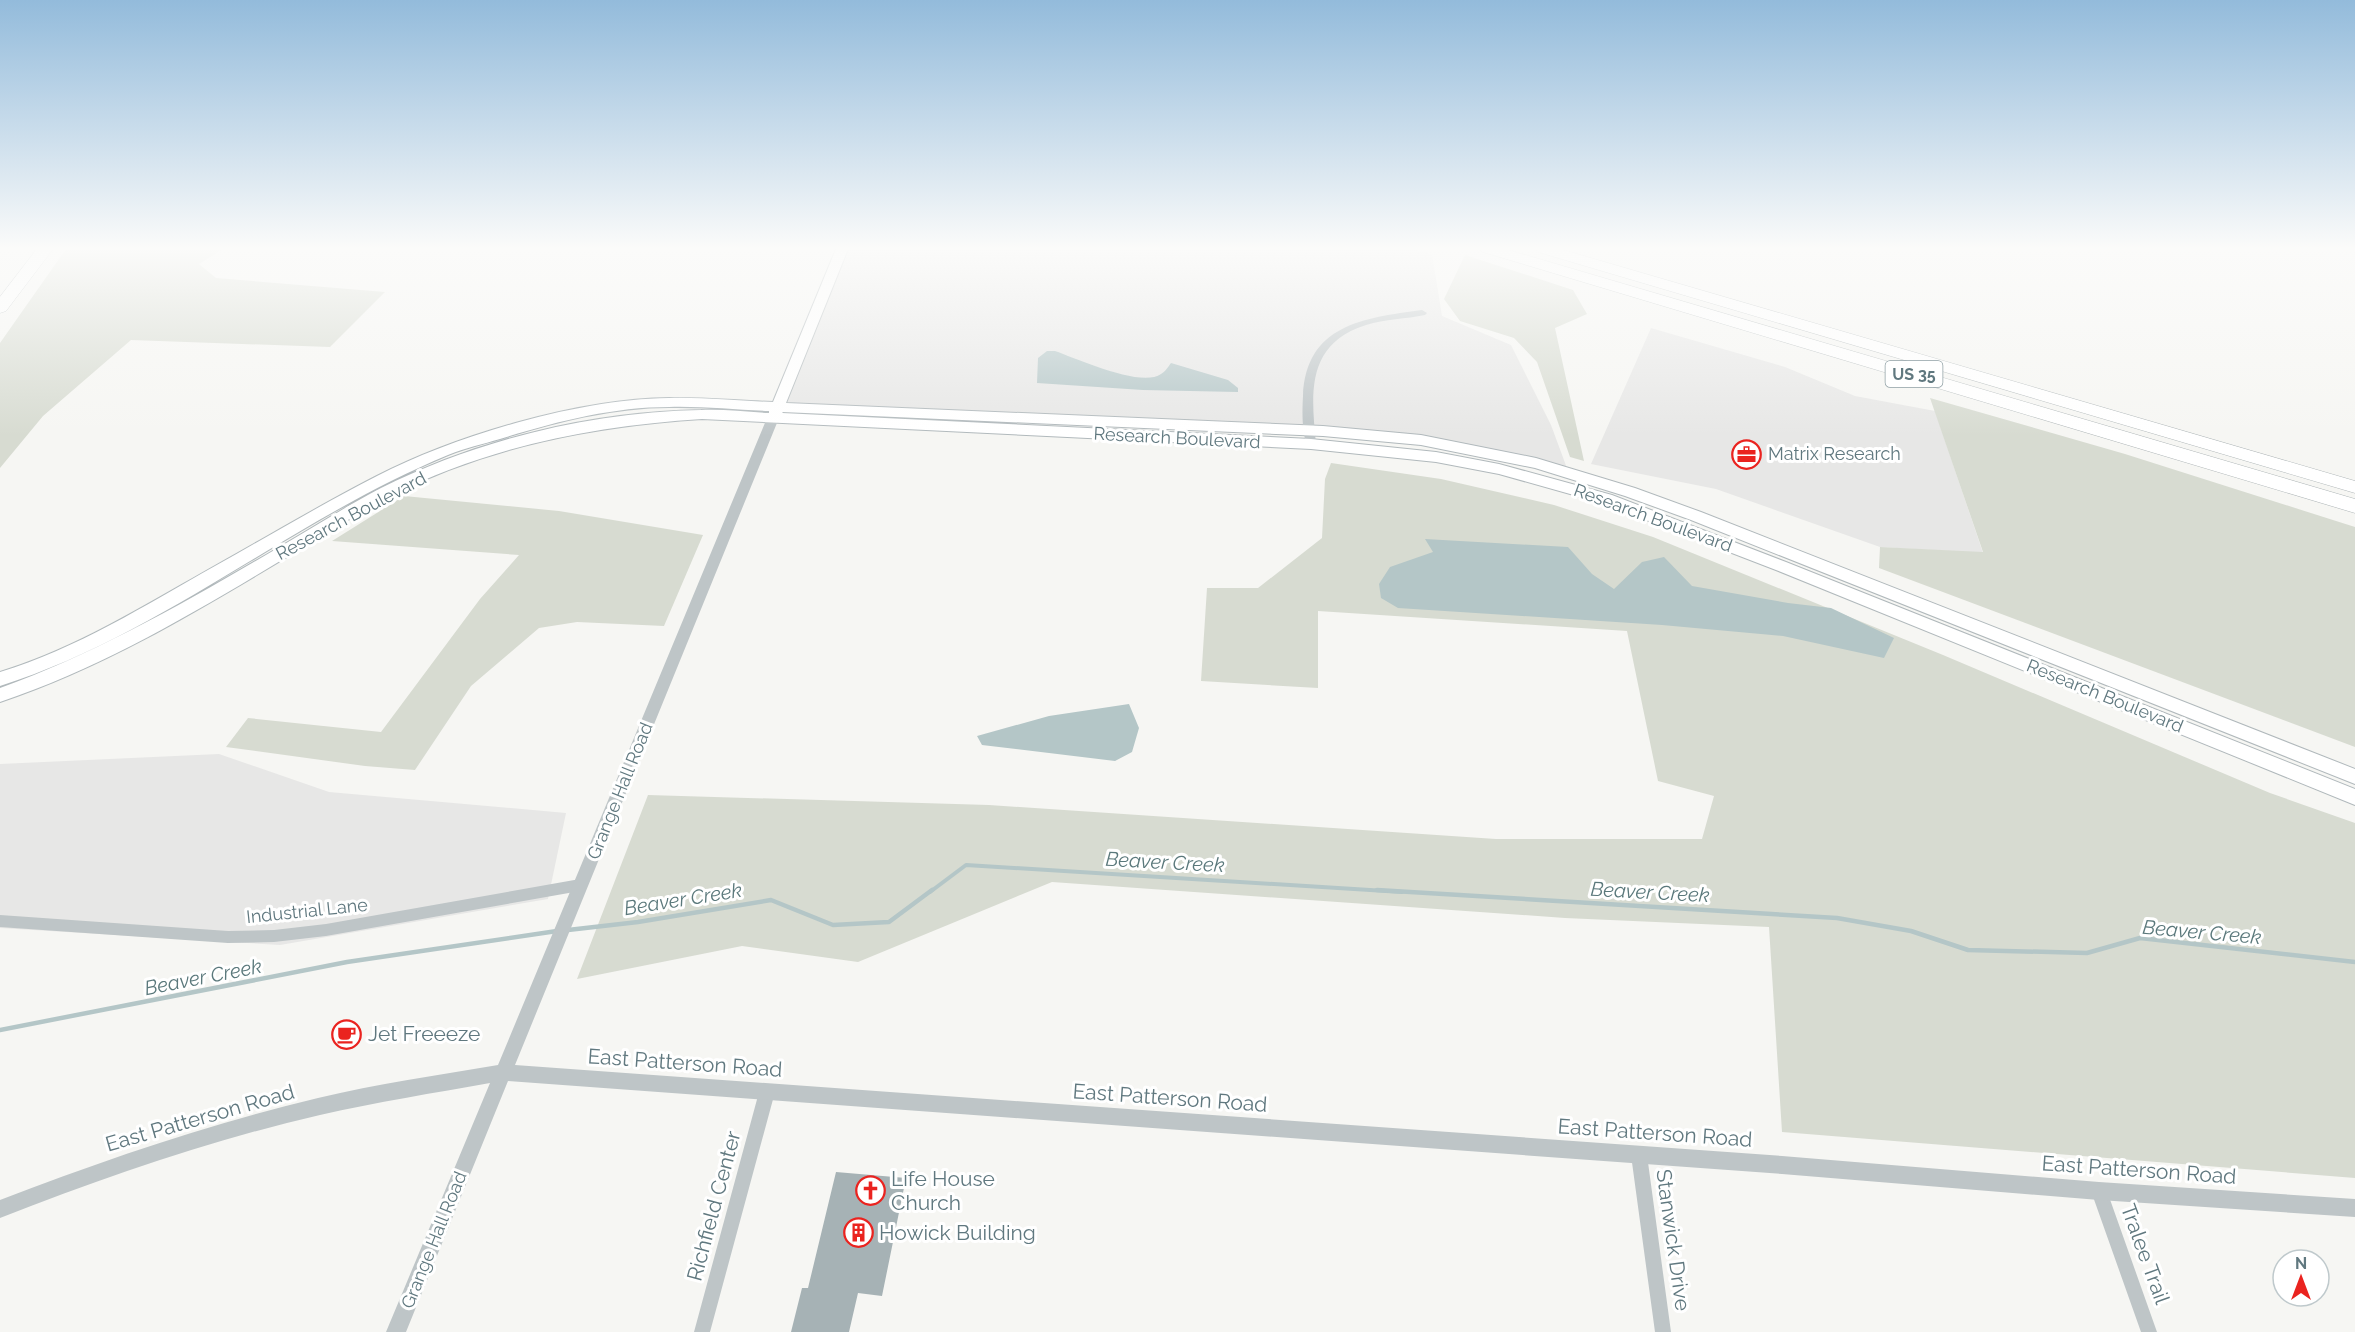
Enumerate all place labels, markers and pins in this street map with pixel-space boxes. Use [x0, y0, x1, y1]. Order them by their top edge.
office icon: Matrix Research [1731, 438, 1763, 470]
place label: Matrix Research [1768, 443, 1901, 464]
cafe icon: Jet Freeeze [331, 1018, 363, 1050]
place label: Jet Freeeze [368, 1021, 480, 1046]
place label: Life House Church [891, 1166, 995, 1215]
church icon: Life House Church [854, 1175, 886, 1207]
building icon: Howick Building [842, 1217, 874, 1249]
place label: Howick Building [879, 1220, 1036, 1245]

